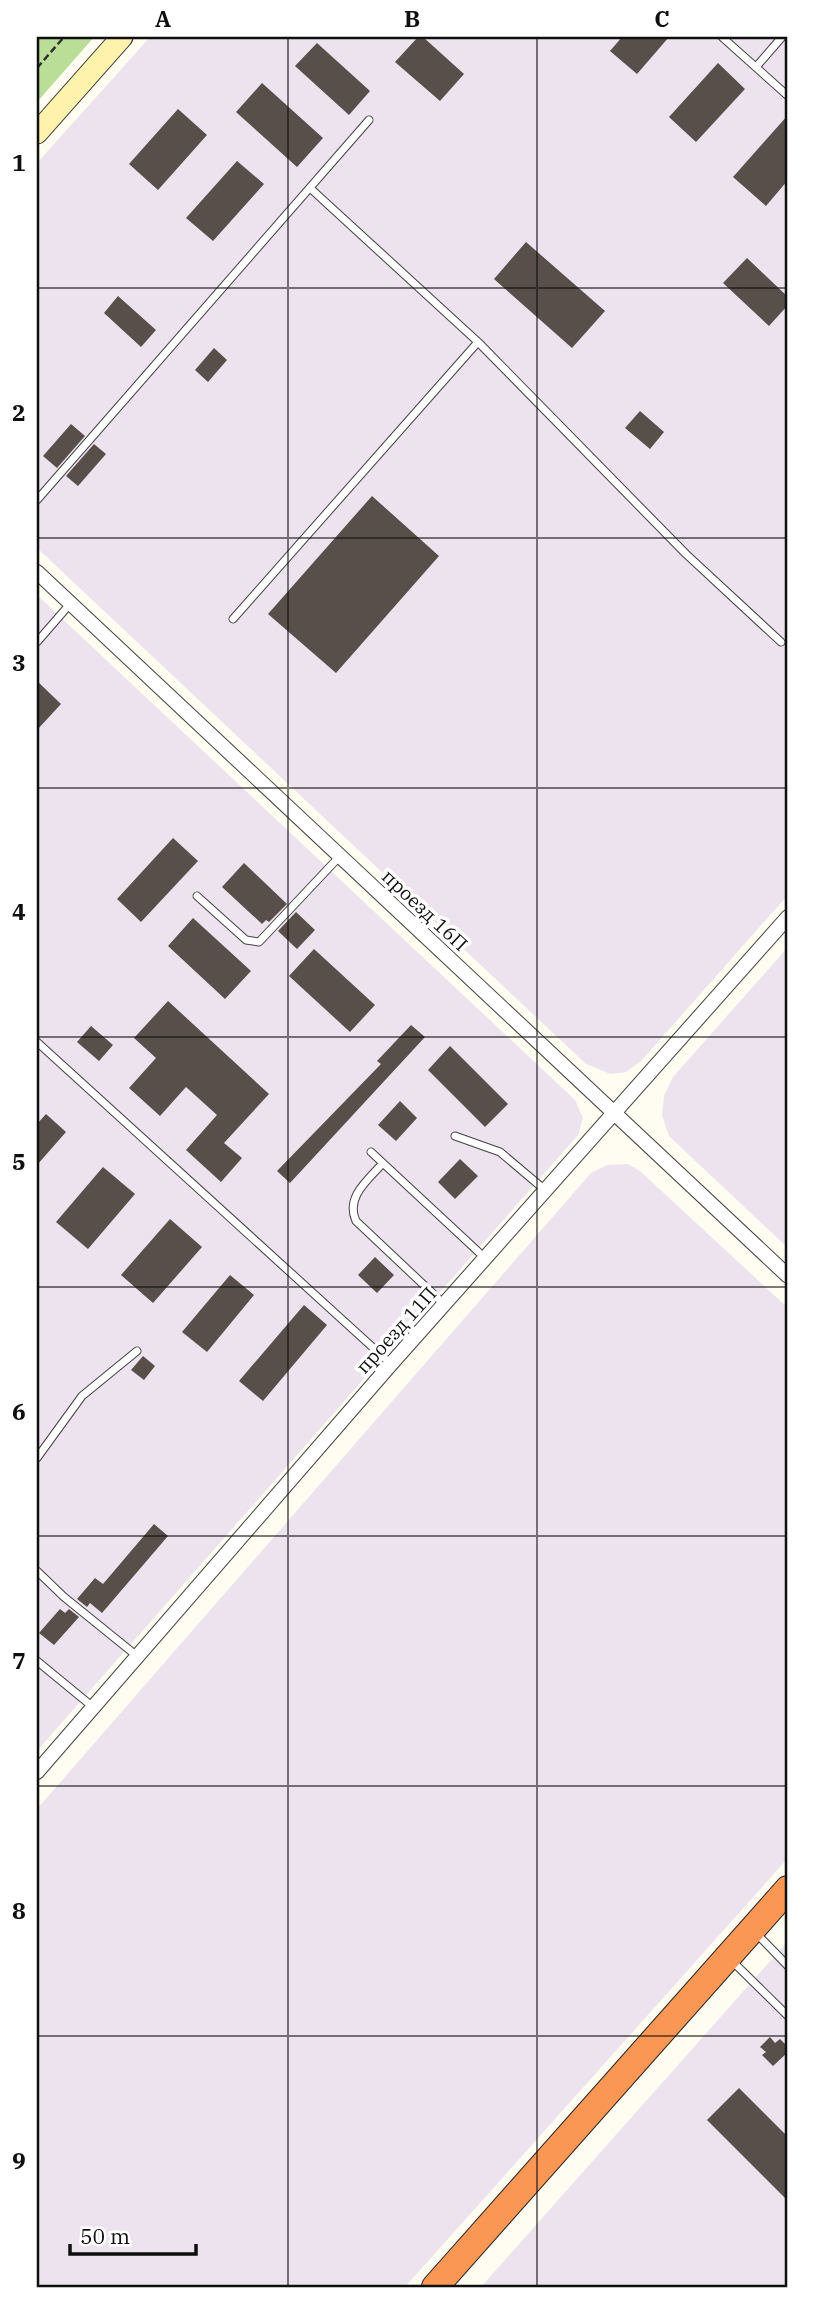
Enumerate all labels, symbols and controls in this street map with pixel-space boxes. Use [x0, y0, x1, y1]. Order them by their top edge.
text: A [155, 3, 171, 33]
text: B [404, 3, 420, 33]
text: C [654, 3, 670, 33]
text: 1 [12, 147, 26, 177]
text: 2 [12, 397, 26, 427]
text: 3 [12, 647, 26, 677]
street label: проезд 16П [377, 864, 473, 956]
text: 4 [12, 896, 26, 926]
text: 5 [12, 1146, 26, 1176]
street label: проезд 11П [351, 1282, 441, 1378]
text: 6 [12, 1396, 26, 1426]
text: 7 [12, 1645, 26, 1675]
text: 8 [12, 1895, 26, 1925]
text: 9 [12, 2145, 26, 2175]
scale bar [70, 2212, 196, 2256]
text: 50 m [80, 2222, 130, 2250]

